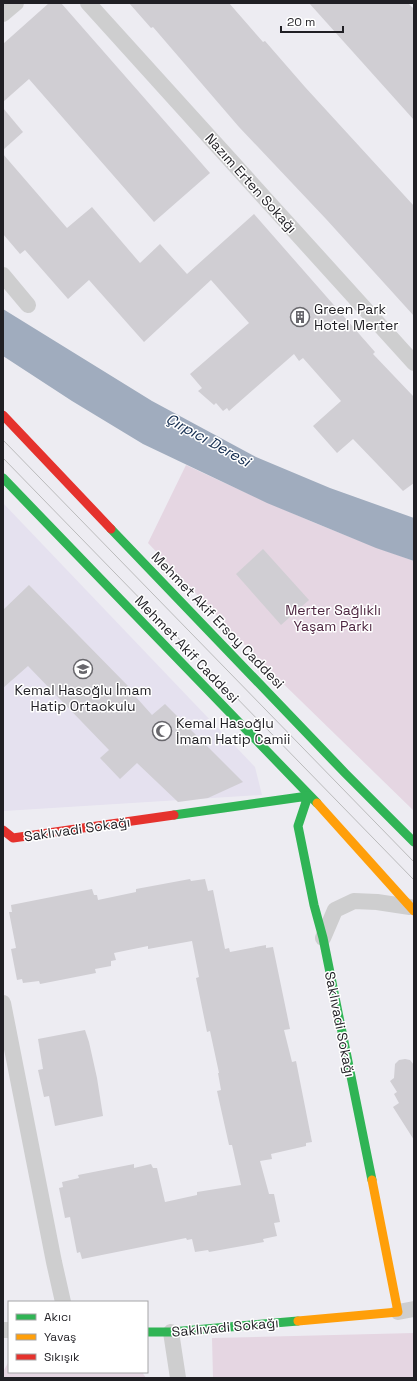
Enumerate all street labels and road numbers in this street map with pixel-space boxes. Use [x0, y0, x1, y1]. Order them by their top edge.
street label: Nazım Erten Sokağı [201, 129, 301, 237]
street label: Mehmet Akif Ersoy Caddesi [148, 548, 288, 692]
street label: Mehmet Akif Caddesi [131, 592, 243, 706]
street label: Saklıvadi Sokağı [23, 813, 131, 845]
street label: Saklıvadi Sokağı [321, 970, 359, 1078]
street label: Saklıvadi Sokağı [171, 1313, 279, 1341]

